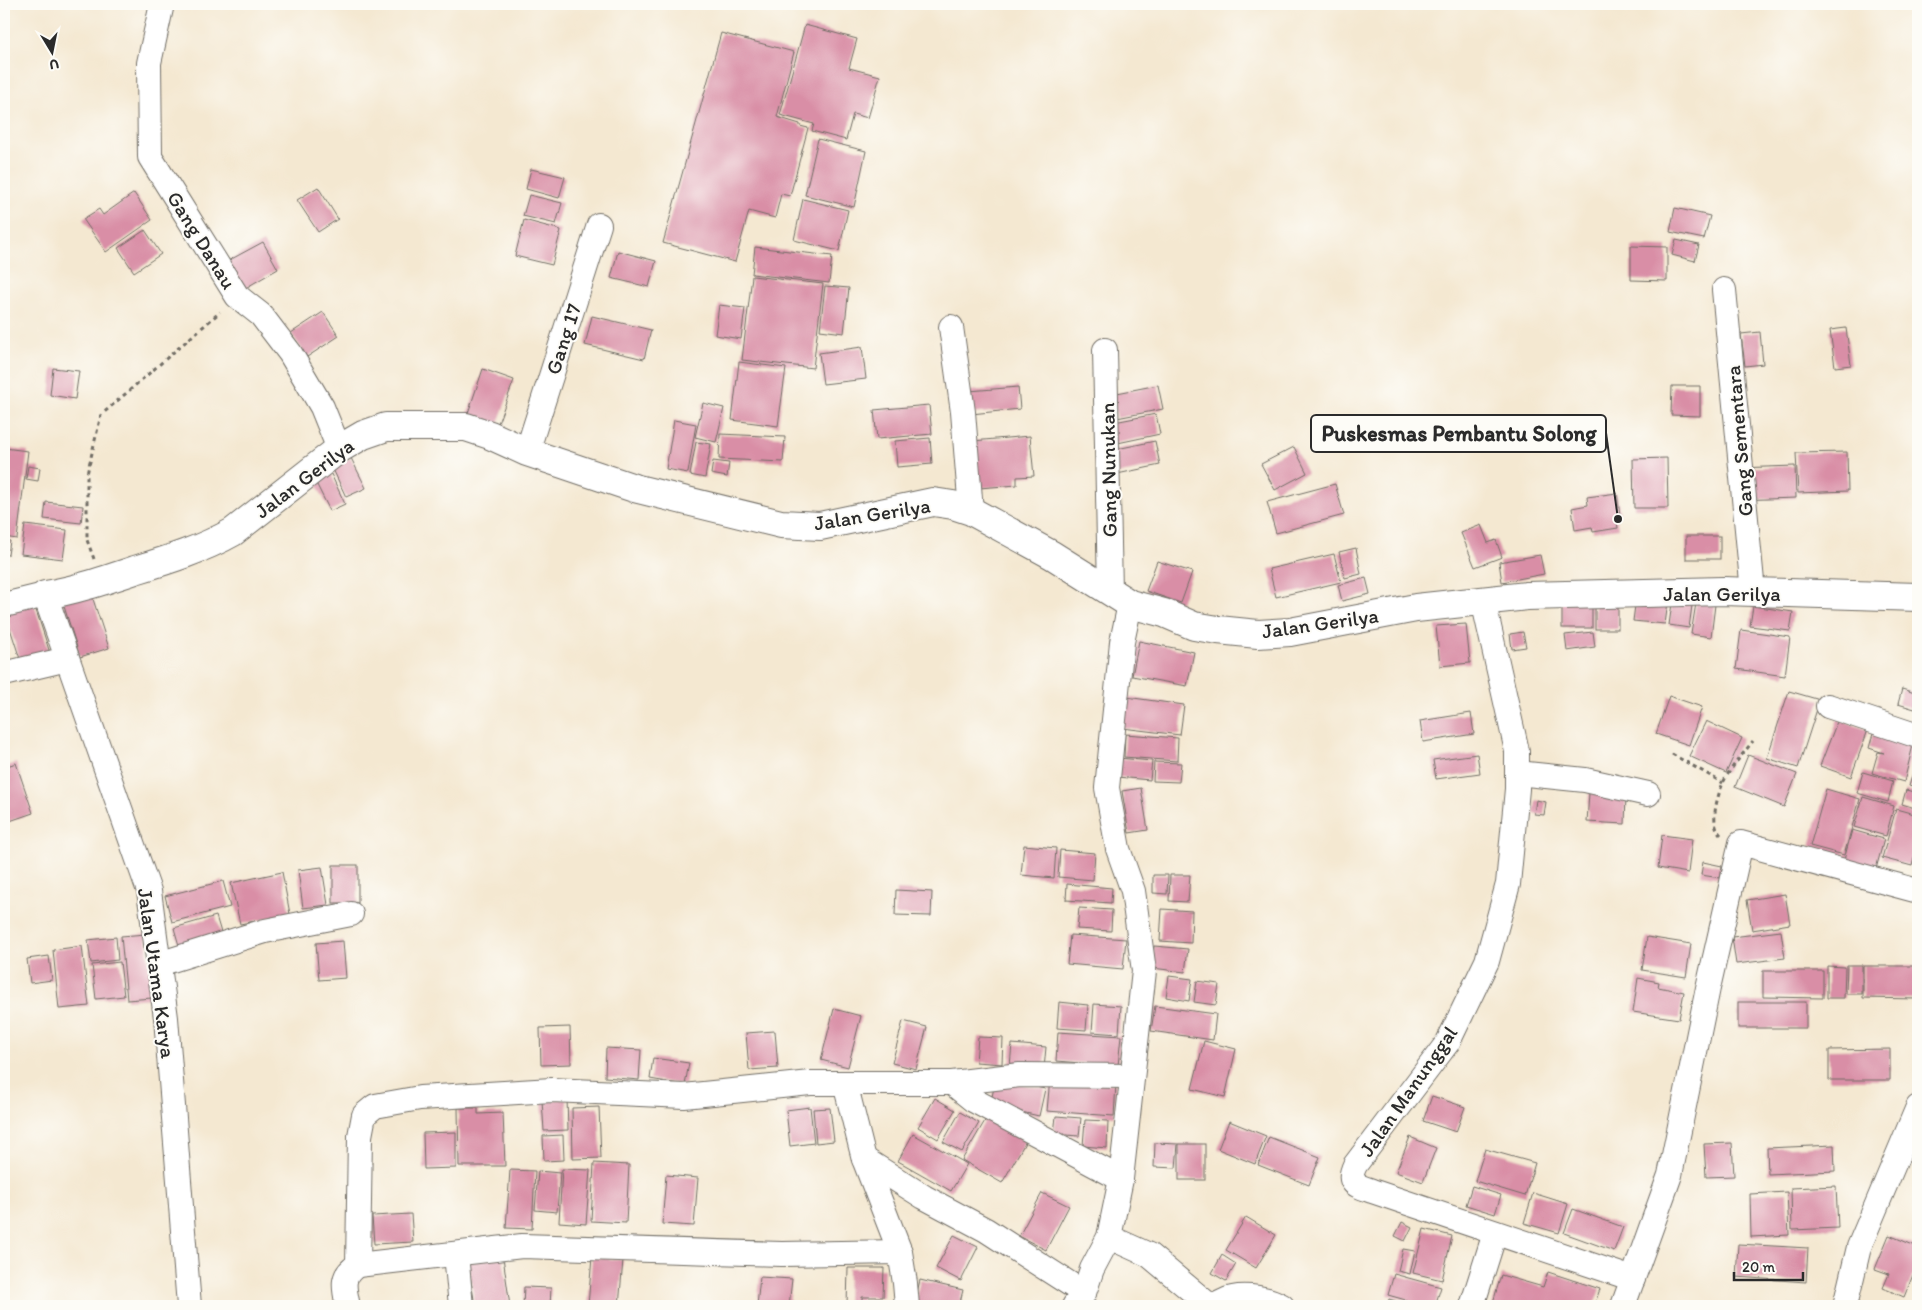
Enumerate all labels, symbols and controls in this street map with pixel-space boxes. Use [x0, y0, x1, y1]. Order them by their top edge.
north arrow [28, 28, 78, 78]
text: U [48, 55, 60, 73]
street label: Gang Danau [162, 186, 242, 294]
street label: Gang 17 [540, 300, 586, 378]
street label: Gang Sementara [1720, 364, 1758, 518]
street label: Gang Nunukan [1094, 402, 1122, 538]
callout: Puskesmas Pembantu Solong [1311, 415, 1606, 452]
text: Puskesmas Pembantu Solong [1321, 420, 1597, 447]
street label: Jalan Gerilya [250, 433, 358, 523]
street label: Jalan Gerilya [812, 492, 932, 536]
street label: Jalan Gerilya [1663, 581, 1781, 606]
street label: Jalan Gerilya [1260, 602, 1380, 644]
street label: Jalan Utama Karya [133, 886, 181, 1060]
street label: Jalan Manunggal [1354, 1021, 1462, 1161]
scale bar [1734, 1250, 1803, 1282]
text: 20 m [1742, 1258, 1776, 1276]

